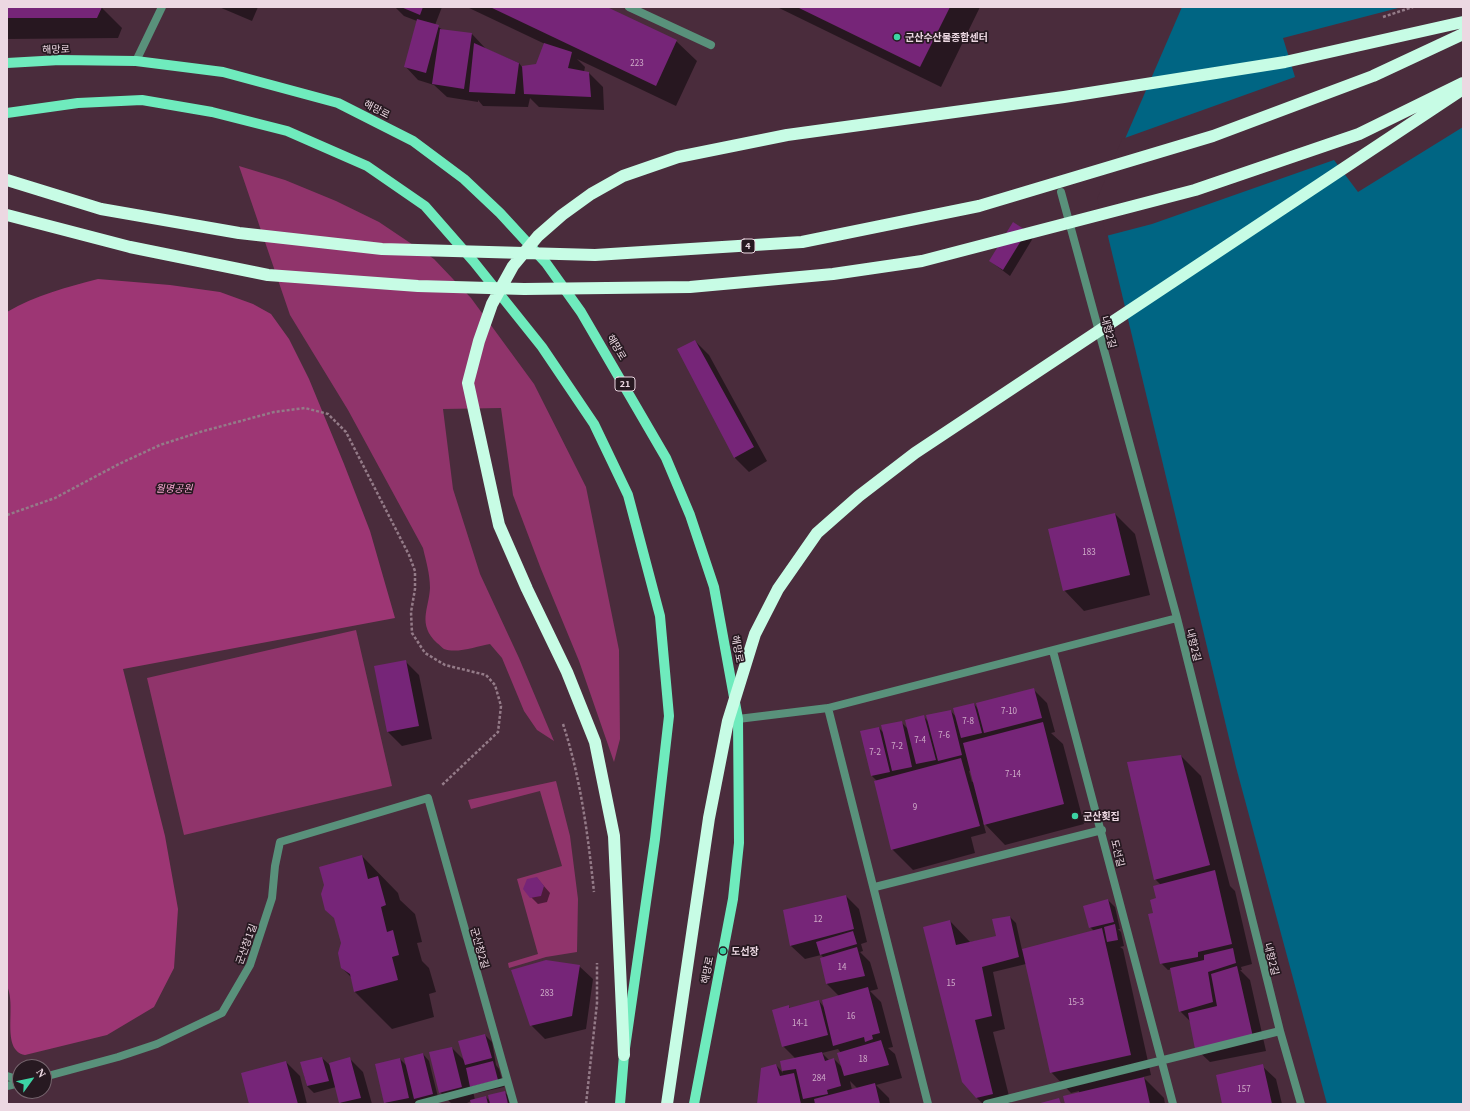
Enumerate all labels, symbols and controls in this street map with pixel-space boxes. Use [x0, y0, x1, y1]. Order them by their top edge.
place label: 군산수산물종합센터 [905, 31, 988, 43]
marker: 군산수산물종합센터 [892, 32, 902, 42]
street label: 해망로 [42, 43, 70, 55]
house number: 223 [630, 58, 644, 68]
street label: 해망로 [362, 97, 392, 121]
road number: 4 [741, 239, 755, 253]
street label: 내항2길 [1099, 314, 1119, 350]
street label: 해망로 [605, 332, 629, 362]
road number: 21 [615, 377, 635, 391]
park label: 월명공원 [156, 482, 192, 494]
house number: 183 [1082, 547, 1096, 557]
street label: 내항2길 [1184, 627, 1204, 663]
street label: 해망로 [730, 634, 746, 664]
house number: 7-10 [1001, 706, 1017, 716]
house number: 7-8 [962, 716, 974, 726]
house number: 7-6 [938, 730, 950, 740]
house number: 7-4 [914, 735, 926, 745]
house number: 7-2 [891, 741, 903, 751]
house number: 7-2 [869, 747, 881, 757]
house number: 7-14 [1005, 769, 1021, 779]
house number: 9 [913, 802, 917, 812]
place label: 군산횟집 [1083, 810, 1120, 822]
marker: 군산횟집 [1070, 811, 1080, 821]
street label: 도선길 [1109, 838, 1127, 868]
house number: 12 [814, 914, 822, 924]
street label: 군산창1길 [233, 922, 259, 966]
street label: 군산창2길 [468, 926, 492, 970]
street label: 내항2길 [1262, 941, 1282, 977]
place label: 도선장 [731, 945, 759, 957]
marker: 도선장 [718, 946, 728, 956]
street label: 해망로 [698, 955, 716, 985]
house number: 14 [838, 962, 846, 972]
house number: 15 [947, 978, 955, 988]
house number: 283 [540, 988, 554, 998]
house number: 15-3 [1068, 997, 1084, 1007]
house number: 16 [847, 1011, 855, 1021]
house number: 14-1 [792, 1018, 808, 1028]
house number: 18 [859, 1054, 867, 1064]
north arrow [12, 1059, 52, 1099]
text: N [34, 1066, 48, 1080]
house number: 284 [812, 1073, 826, 1083]
house number: 157 [1237, 1084, 1251, 1094]

